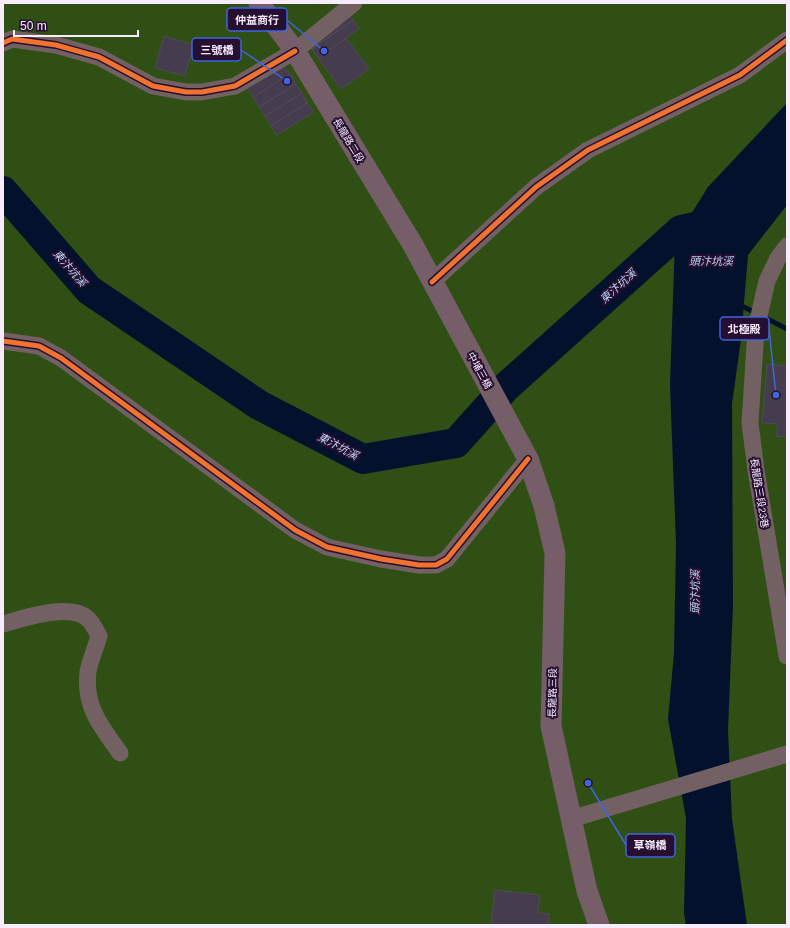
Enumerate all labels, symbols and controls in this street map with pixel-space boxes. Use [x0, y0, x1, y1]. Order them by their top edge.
callout: 仲益商行 [227, 8, 287, 31]
scale bar [14, 12, 138, 38]
text: 仲益商行 [235, 14, 279, 26]
text: 50 m [20, 19, 47, 33]
callout: 三號橋 [192, 38, 241, 61]
text: 三號橋 [201, 44, 234, 56]
street label: 長龍路二段 [331, 116, 366, 165]
water label: 東汴坑溪 [51, 247, 90, 290]
water label: 頭汴坑溪 [689, 255, 735, 267]
water label: 東汴坑溪 [598, 265, 640, 305]
callout: 北極殿 [720, 317, 769, 340]
text: 北極殿 [728, 323, 761, 335]
street label: 中埔三橋 [465, 350, 494, 390]
water label: 東汴坑溪 [316, 430, 362, 463]
street label: 長龍路三段23巷 [749, 457, 771, 529]
water label: 頭汴坑溪 [689, 568, 701, 614]
street label: 長龍路三段 [547, 668, 558, 718]
callout: 草嶺橋 [626, 834, 675, 857]
text: 草嶺橋 [634, 839, 667, 851]

